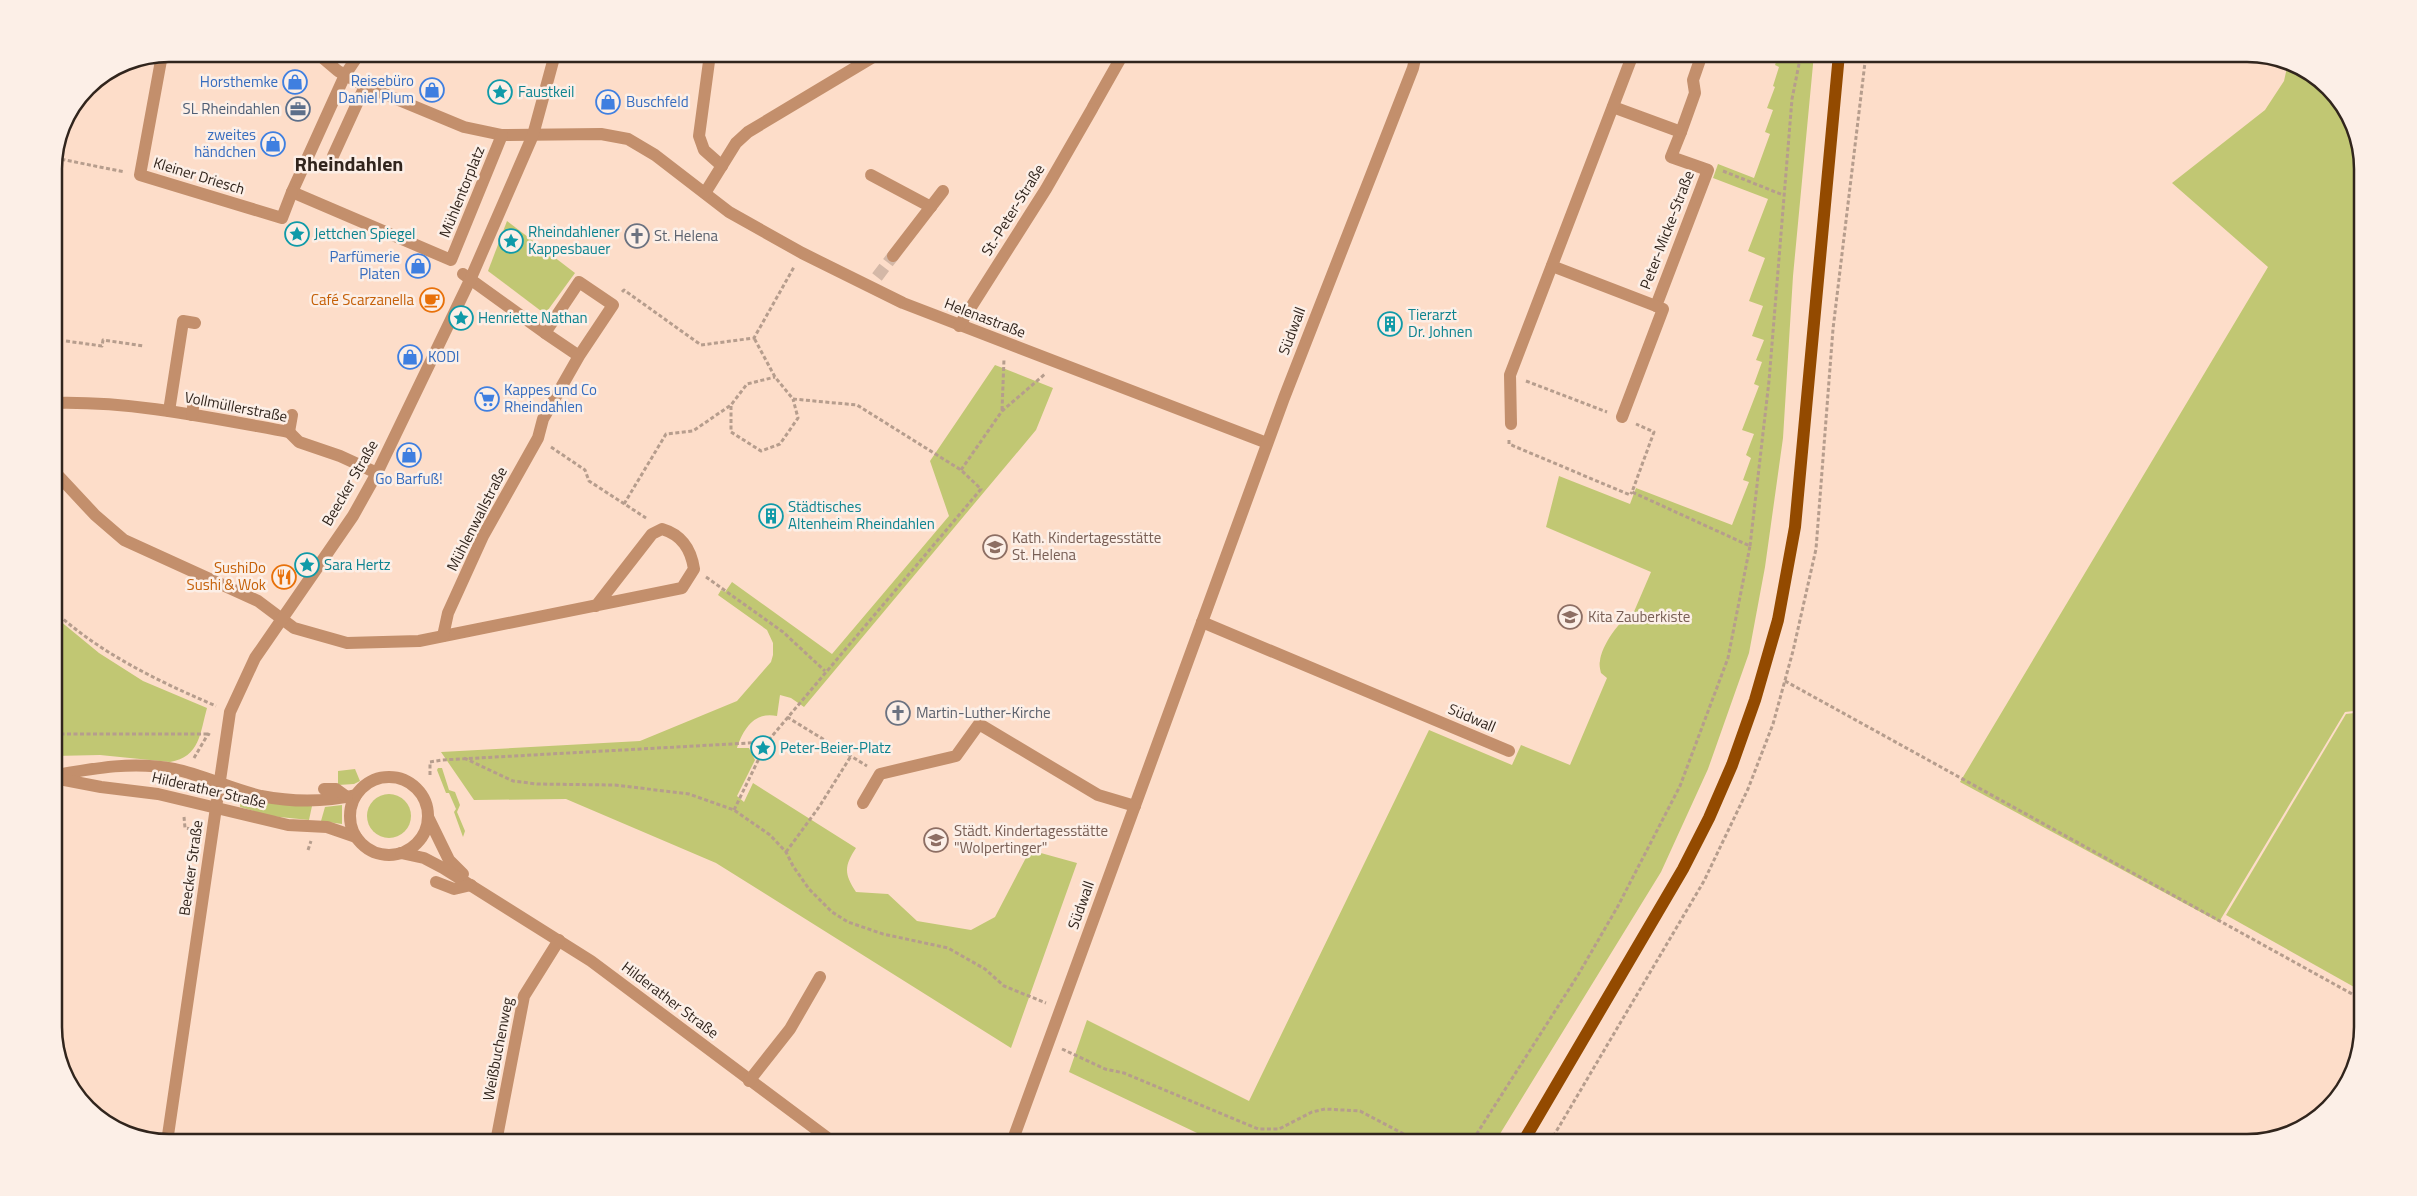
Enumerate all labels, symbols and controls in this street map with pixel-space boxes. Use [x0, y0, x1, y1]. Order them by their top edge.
shop icon: Horsthemke [282, 69, 308, 95]
place label: Reisebüro Daniel Plum [338, 69, 414, 109]
place label: Horsthemke [200, 70, 278, 93]
shop icon: Reisebüro Daniel Plum [419, 77, 445, 103]
place icon: Faustkeil [487, 79, 513, 105]
place label: Faustkeil [518, 80, 574, 103]
shop icon: Buschfeld [595, 89, 621, 115]
place label: Buschfeld [626, 90, 689, 113]
office icon: SL Rheindahlen [285, 96, 311, 122]
place label: SL Rheindahlen [183, 97, 280, 120]
place label: zweites händchen [194, 123, 256, 163]
shop icon: zweites händchen [260, 131, 286, 157]
street label: Mühlentorplatz [433, 142, 490, 241]
district label: Rheindahlen [295, 148, 403, 179]
street label: Kleiner Driesch [151, 151, 248, 200]
street label: St.-Peter-Straße [975, 159, 1050, 260]
street label: Peter-Micke-Straße [1633, 167, 1700, 293]
place label: Rheindahlener Kappesbauer [528, 220, 620, 260]
place icon: Jettchen Spiegel [284, 221, 310, 247]
place label: Jettchen Spiegel [314, 222, 416, 245]
church icon: St. Helena [624, 223, 650, 249]
place label: St. Helena [654, 224, 719, 247]
place icon: Rheindahlener Kappesbauer [498, 228, 524, 254]
place label: Parfümerie Platen [329, 245, 400, 285]
shop icon: Parfümerie Platen [405, 253, 431, 279]
cafe icon: Café Scarzanella [419, 287, 445, 313]
place label: Café Scarzanella [311, 288, 414, 311]
street label: Helenastraße [941, 291, 1029, 344]
street label: Südwall [1272, 303, 1311, 358]
place label: Tierarzt Dr. Johnen [1408, 303, 1473, 343]
place icon: Henriette Nathan [448, 305, 474, 331]
place label: Henriette Nathan [478, 306, 588, 329]
building icon: Tierarzt Dr. Johnen [1377, 311, 1403, 337]
shop icon: KODI [397, 344, 423, 370]
place label: KODI [428, 345, 460, 368]
place label: Kappes und Co Rheindahlen [504, 378, 597, 418]
street label: Vollmüllerstraße [183, 385, 290, 428]
supermarket icon: Kappes und Co Rheindahlen [474, 386, 500, 412]
street label: Beecker Straße [316, 435, 384, 530]
shop icon: Go Barfuß! [396, 442, 422, 468]
street label: Mühlenwallstraße [440, 463, 513, 575]
place label: Go Barfuß! [375, 467, 443, 490]
place label: Städtisches Altenheim Rheindahlen [788, 495, 935, 535]
building icon: Städtisches Altenheim Rheindahlen [758, 503, 784, 529]
place label: Kath. Kindertagesstätte St. Helena [1012, 526, 1161, 566]
school or university icon: Kath. Kindertagesstätte St. Helena [982, 534, 1008, 560]
place icon: Sara Hertz [294, 552, 320, 578]
place label: Sara Hertz [324, 553, 391, 576]
place label: SushiDo Sushi & Wok [187, 556, 266, 596]
restaurant icon: SushiDo Sushi & Wok [271, 564, 297, 590]
school or university icon: Kita Zauberkiste [1557, 604, 1583, 630]
place label: Kita Zauberkiste [1588, 605, 1690, 628]
street label: Südwall [1445, 697, 1500, 738]
church icon: Martin-Luther-Kirche [885, 700, 911, 726]
place label: Martin-Luther-Kirche [916, 701, 1051, 724]
place icon: Peter-Beier-Platz [750, 735, 776, 761]
place label: Peter-Beier-Platz [780, 736, 891, 759]
street label: Hilderather Straße [150, 765, 269, 814]
street label: Beecker Straße [172, 819, 209, 917]
place label: Städt. Kindertagesstätte "Wolpertinger" [954, 819, 1108, 859]
school or university icon: Städt. Kindertagesstätte "Wolpertinger" [923, 827, 949, 853]
street label: Südwall [1061, 877, 1100, 932]
street label: Hilderather Straße [617, 955, 724, 1044]
street label: Weißbuchenweg [476, 995, 519, 1103]

